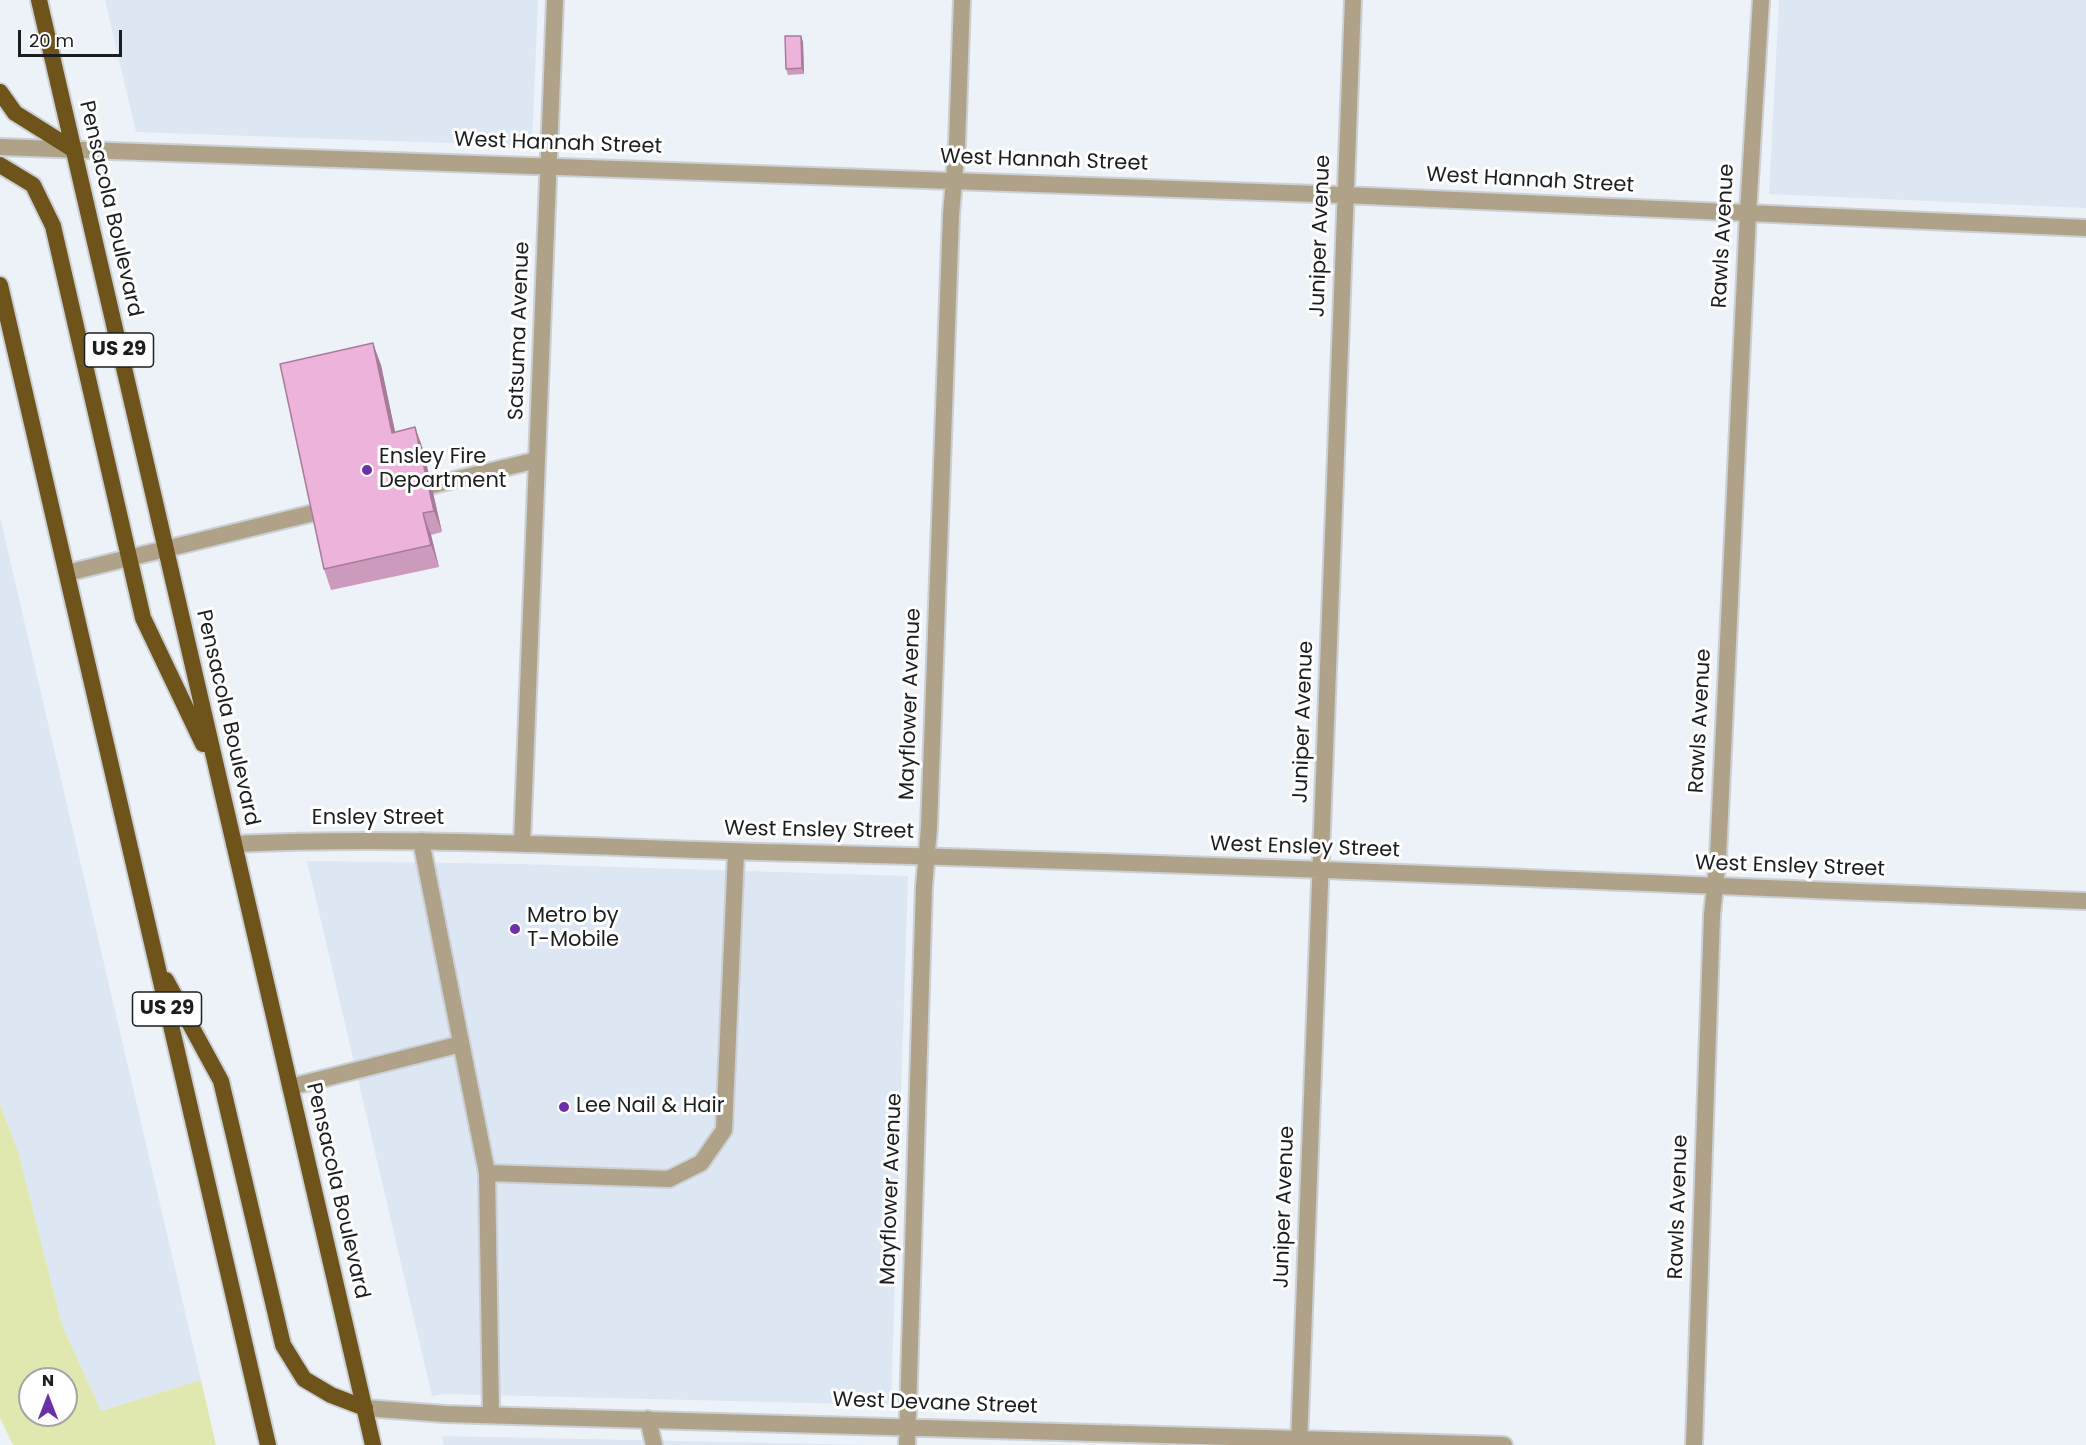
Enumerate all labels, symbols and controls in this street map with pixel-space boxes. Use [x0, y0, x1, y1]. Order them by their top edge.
scale bar [21, 18, 124, 56]
text: 20 m [29, 28, 74, 53]
street label: Pensacola Boulevard [73, 99, 147, 319]
street label: West Hannah Street [454, 128, 662, 160]
street label: West Hannah Street [940, 145, 1148, 177]
street label: Juniper Avenue [1306, 154, 1336, 318]
street label: West Hannah Street [1425, 163, 1635, 199]
street label: Rawls Avenue [1708, 163, 1740, 309]
street label: Satsuma Avenue [504, 241, 536, 421]
road number: US 29 [84, 333, 154, 367]
place label: Ensley Fire Department [379, 445, 506, 495]
marker: Ensley Fire Department [360, 463, 374, 477]
street label: Pensacola Boulevard [190, 608, 264, 828]
street label: Mayflower Avenue [895, 608, 927, 800]
street label: Juniper Avenue [1289, 640, 1319, 804]
street label: Rawls Avenue [1685, 648, 1717, 794]
street label: Ensley Street [312, 806, 444, 832]
street label: West Ensley Street [724, 817, 914, 845]
street label: West Ensley Street [1210, 832, 1400, 864]
street label: West Ensley Street [1695, 851, 1885, 883]
place label: Metro by T-Mobile [527, 904, 619, 954]
marker: Metro by T-Mobile [508, 922, 522, 936]
road number: US 29 [132, 992, 201, 1026]
street label: Pensacola Boulevard [300, 1081, 374, 1301]
street label: Mayflower Avenue [876, 1093, 908, 1285]
place label: Lee Nail & Hair [576, 1094, 724, 1120]
marker: Lee Nail & Hair [557, 1100, 571, 1114]
street label: Juniper Avenue [1270, 1125, 1300, 1289]
street label: Rawls Avenue [1664, 1134, 1694, 1280]
north arrow [18, 1367, 78, 1427]
text: N [42, 1369, 54, 1392]
street label: West Devane Street [832, 1388, 1038, 1420]

